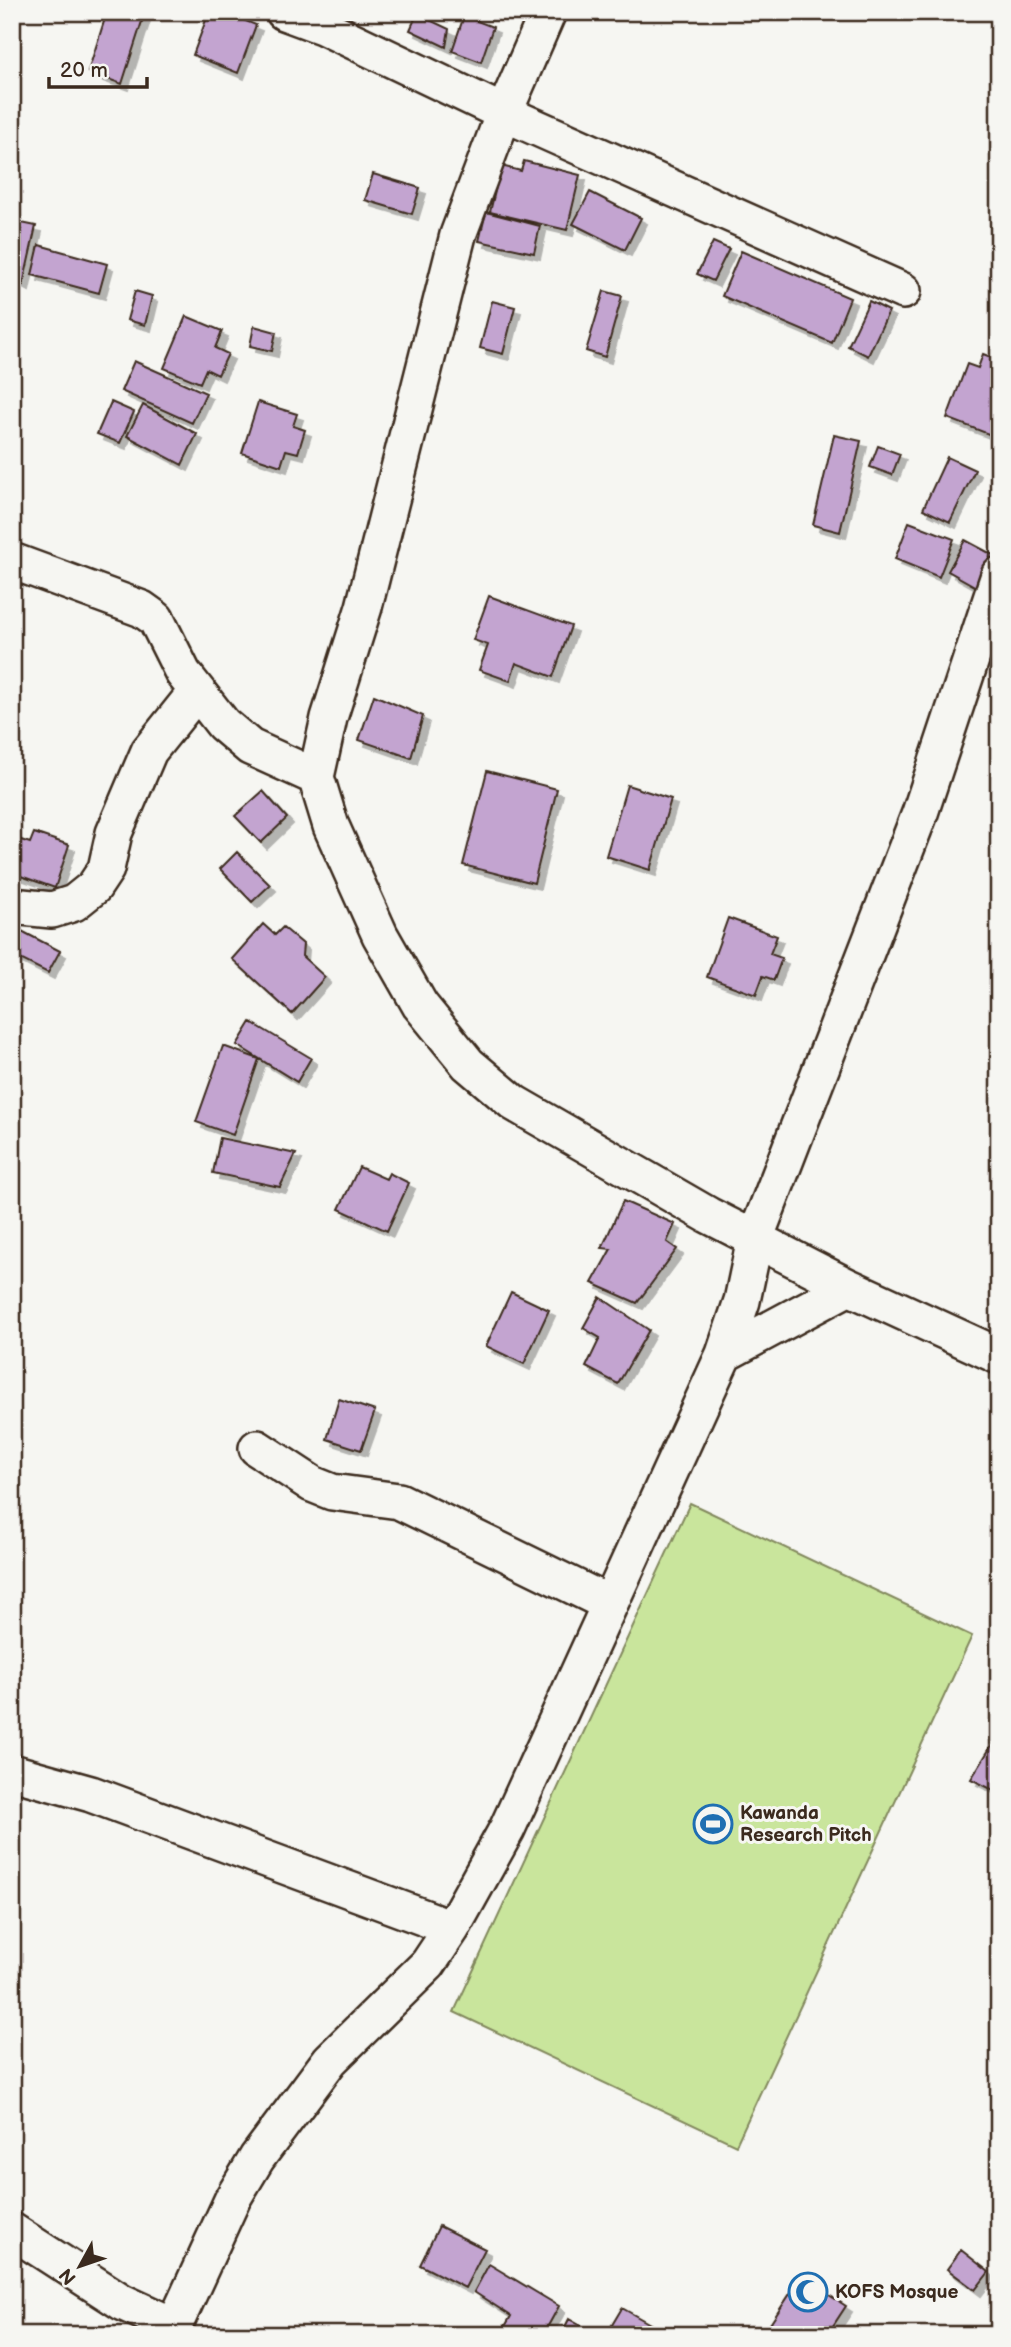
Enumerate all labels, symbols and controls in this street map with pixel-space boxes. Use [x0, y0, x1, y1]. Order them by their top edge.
scale bar [49, 46, 147, 90]
text: 20 m [60, 58, 108, 83]
place label: Kawanda Research Pitch [740, 1802, 872, 1847]
sports icon: Kawanda Research Pitch [692, 1803, 734, 1845]
north arrow [46, 2232, 116, 2302]
text: N [55, 2263, 82, 2289]
mosque icon: KOFS Mosque [787, 2271, 829, 2313]
place label: KOFS Mosque [835, 2281, 958, 2304]

